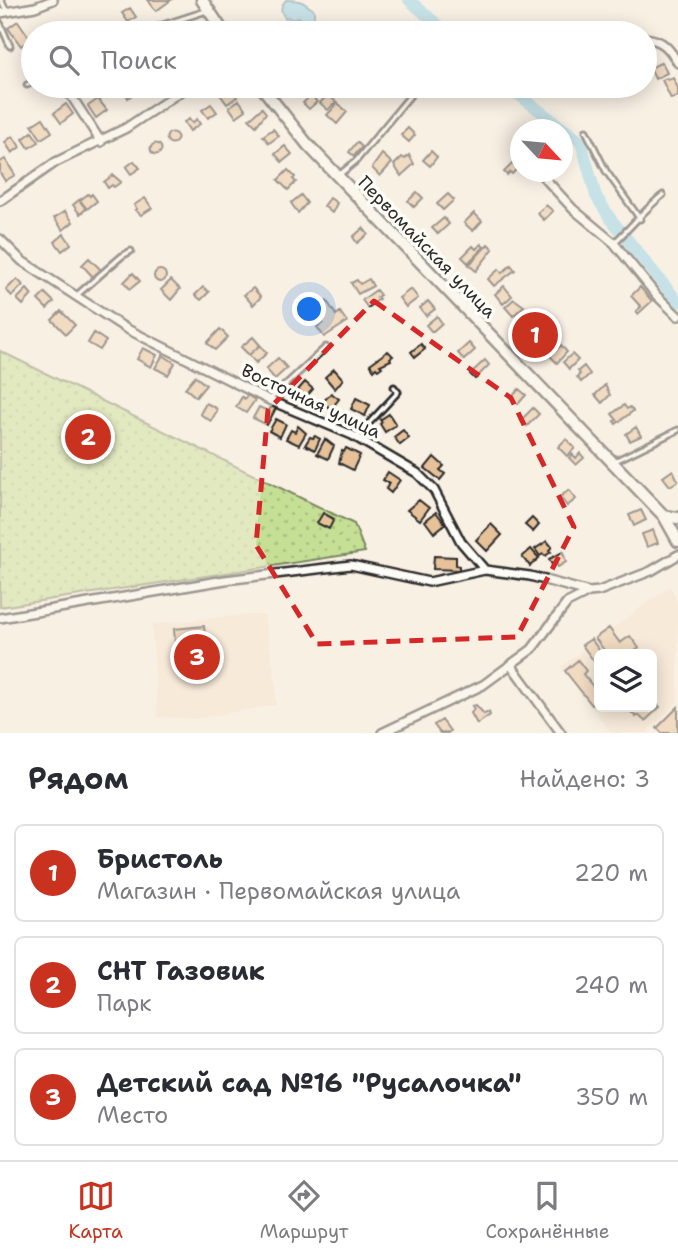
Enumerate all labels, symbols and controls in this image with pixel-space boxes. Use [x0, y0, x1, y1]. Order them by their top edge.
search box [21, 21, 657, 98]
icon: search [45, 41, 83, 79]
text: Поиск [101, 42, 177, 77]
north arrow [510, 119, 573, 182]
street label: Первомайская улица [353, 171, 501, 323]
your location [292, 292, 326, 326]
pin: 1 [512, 309, 558, 361]
street label: Восточная улица [237, 358, 385, 444]
pin: 2 [65, 411, 111, 463]
pin: 3 [174, 631, 220, 683]
map controls [594, 649, 657, 712]
button: layers [594, 649, 657, 712]
text: Рядом [28, 758, 128, 799]
text: Найдено: 3 [520, 764, 650, 794]
text: Бристоль [97, 841, 223, 876]
text: 1 [48, 858, 58, 888]
text: 220 m [574, 858, 648, 888]
text: Магазин · Первомайская улица [97, 876, 460, 906]
text: СНТ Газовик [97, 953, 265, 988]
text: 2 [45, 970, 61, 1000]
text: 240 m [574, 970, 648, 1000]
text: Парк [97, 988, 152, 1018]
text: Детский сад №16 "Русалочка" [97, 1065, 521, 1100]
text: 3 [45, 1082, 61, 1112]
text: 350 m [575, 1082, 648, 1112]
text: Место [97, 1100, 168, 1130]
tab: Карта [68, 1177, 123, 1244]
tab: Маршрут [260, 1177, 348, 1244]
tab: Сохранённые [485, 1177, 610, 1244]

